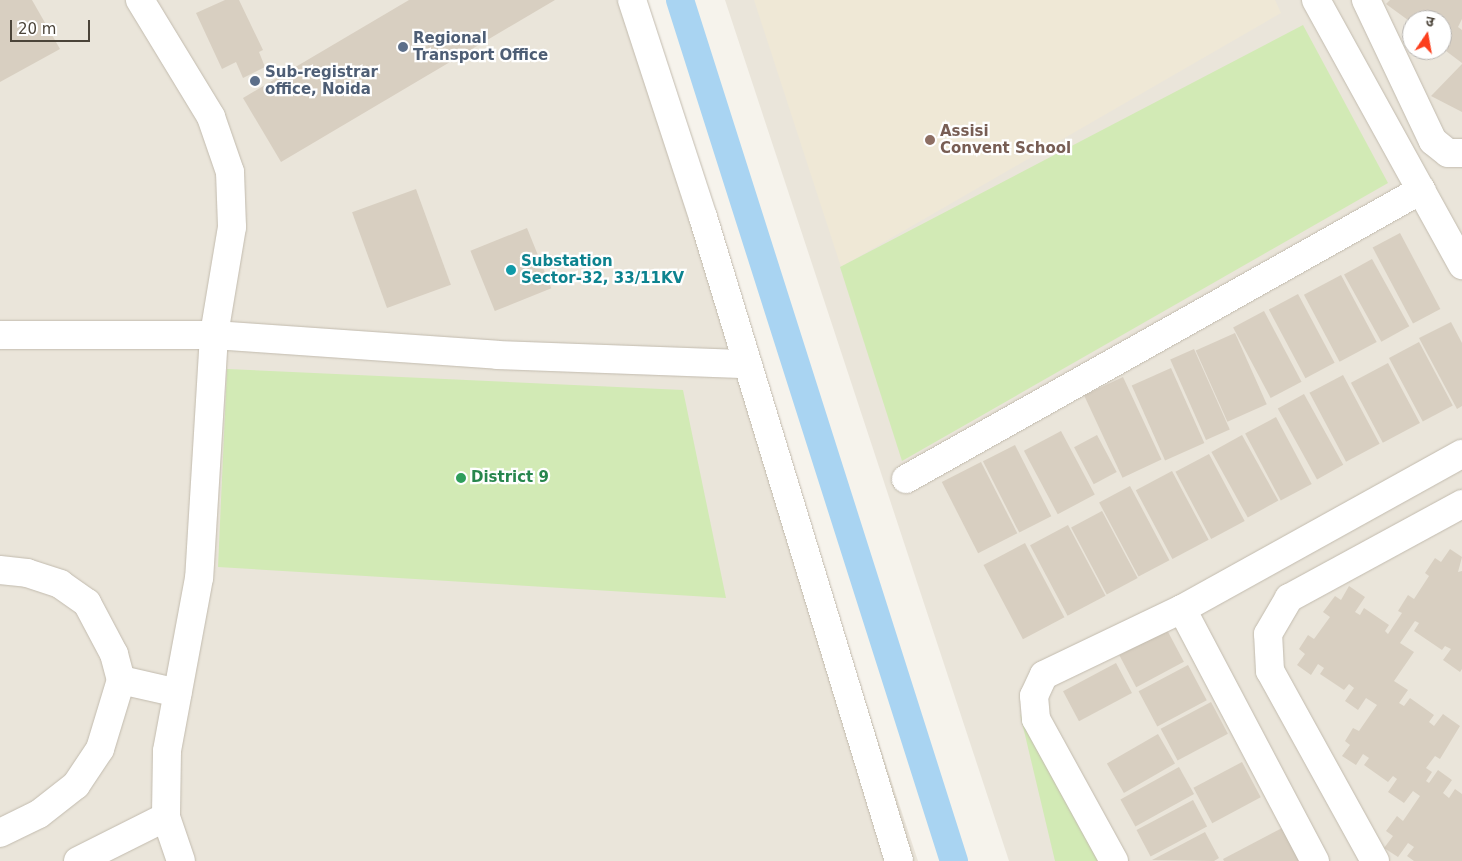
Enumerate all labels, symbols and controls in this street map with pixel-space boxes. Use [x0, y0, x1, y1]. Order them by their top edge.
scale bar [12, 10, 92, 42]
north arrow [1402, 10, 1452, 60]
text: उ [1424, 13, 1436, 30]
text: 20 m [18, 20, 56, 38]
place label: Regional Transport Office [413, 29, 548, 64]
marker: Regional Transport Office [397, 41, 409, 53]
place label: Sub-registrar office, Noida [265, 63, 378, 98]
marker: Sub-registrar office, Noida [249, 75, 261, 87]
place label: Assisi Convent School [940, 122, 1071, 157]
marker: Assisi Convent School [924, 134, 936, 146]
place label: Substation Sector-32, 33/11KV [521, 252, 684, 287]
marker: Substation Sector-32, 33/11KV [505, 264, 517, 276]
place label: District 9 [471, 469, 549, 487]
marker: District 9 [455, 472, 467, 484]

